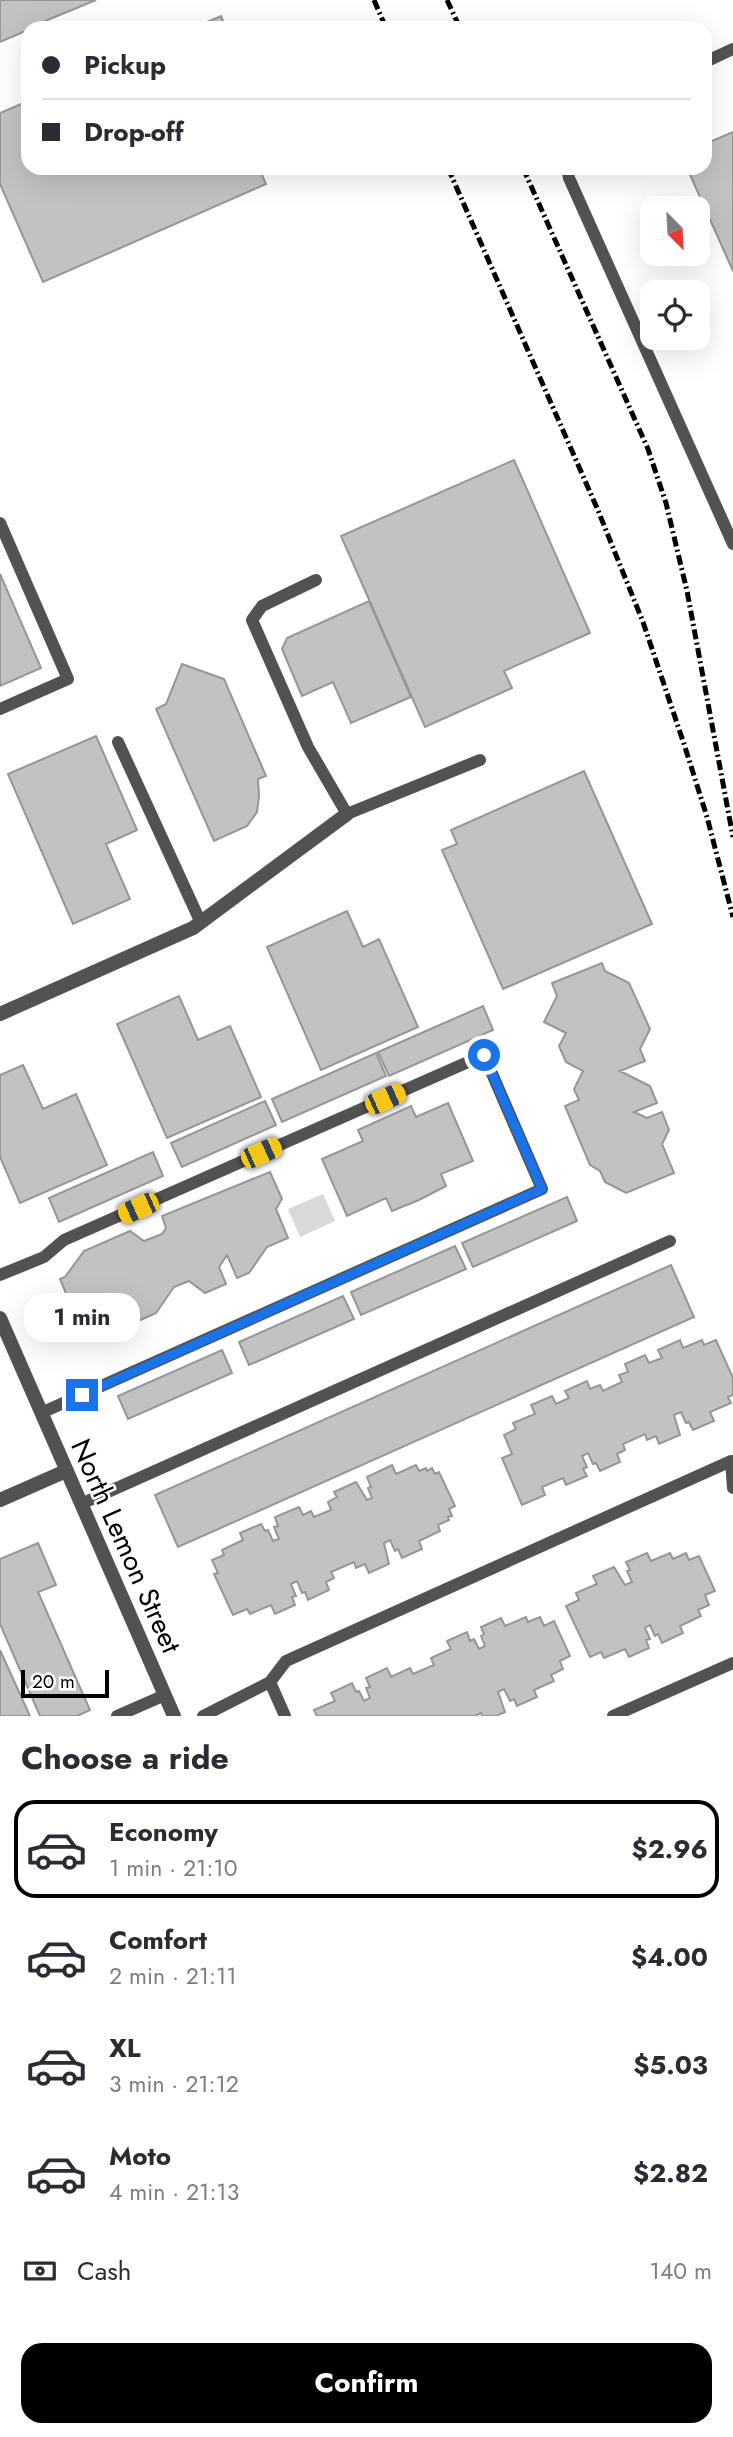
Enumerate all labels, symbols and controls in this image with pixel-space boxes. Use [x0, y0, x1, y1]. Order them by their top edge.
text: Pickup [84, 46, 166, 84]
text: Drop-off [84, 113, 184, 151]
north arrow [640, 196, 710, 266]
map controls [640, 196, 710, 350]
button: locate [640, 280, 710, 350]
route start [468, 1039, 500, 1071]
car [362, 1081, 409, 1117]
car [238, 1135, 285, 1171]
car [115, 1190, 162, 1226]
callout: 1 min [24, 1294, 140, 1342]
text: 1 min [53, 1300, 111, 1334]
route end [66, 1379, 98, 1411]
street label: North Lemon Street [60, 1432, 192, 1660]
scale bar [21, 1667, 108, 1699]
text: 20 m [32, 1668, 75, 1695]
text: Choose a ride [21, 1735, 229, 1781]
text: Economy [109, 1813, 218, 1851]
icon: car [25, 1818, 88, 1881]
text: $2.96 [632, 1830, 708, 1868]
text: 1 min · 21:10 [109, 1851, 237, 1885]
text: Comfort [109, 1921, 207, 1959]
icon: car [25, 1926, 88, 1989]
text: $4.00 [631, 1938, 708, 1976]
text: 2 min · 21:11 [109, 1959, 237, 1993]
text: XL [109, 2029, 141, 2067]
icon: car [25, 2034, 88, 2097]
text: $5.03 [633, 2046, 708, 2084]
text: 3 min · 21:12 [109, 2067, 239, 2101]
text: Moto [109, 2137, 171, 2175]
icon: car [25, 2142, 88, 2205]
text: $2.82 [633, 2154, 708, 2192]
text: 4 min · 21:13 [109, 2175, 239, 2209]
icon: cash [21, 2252, 59, 2290]
text: Cash [77, 2252, 131, 2290]
text: 140 m [650, 2254, 712, 2288]
button: Confirm [21, 2343, 712, 2423]

